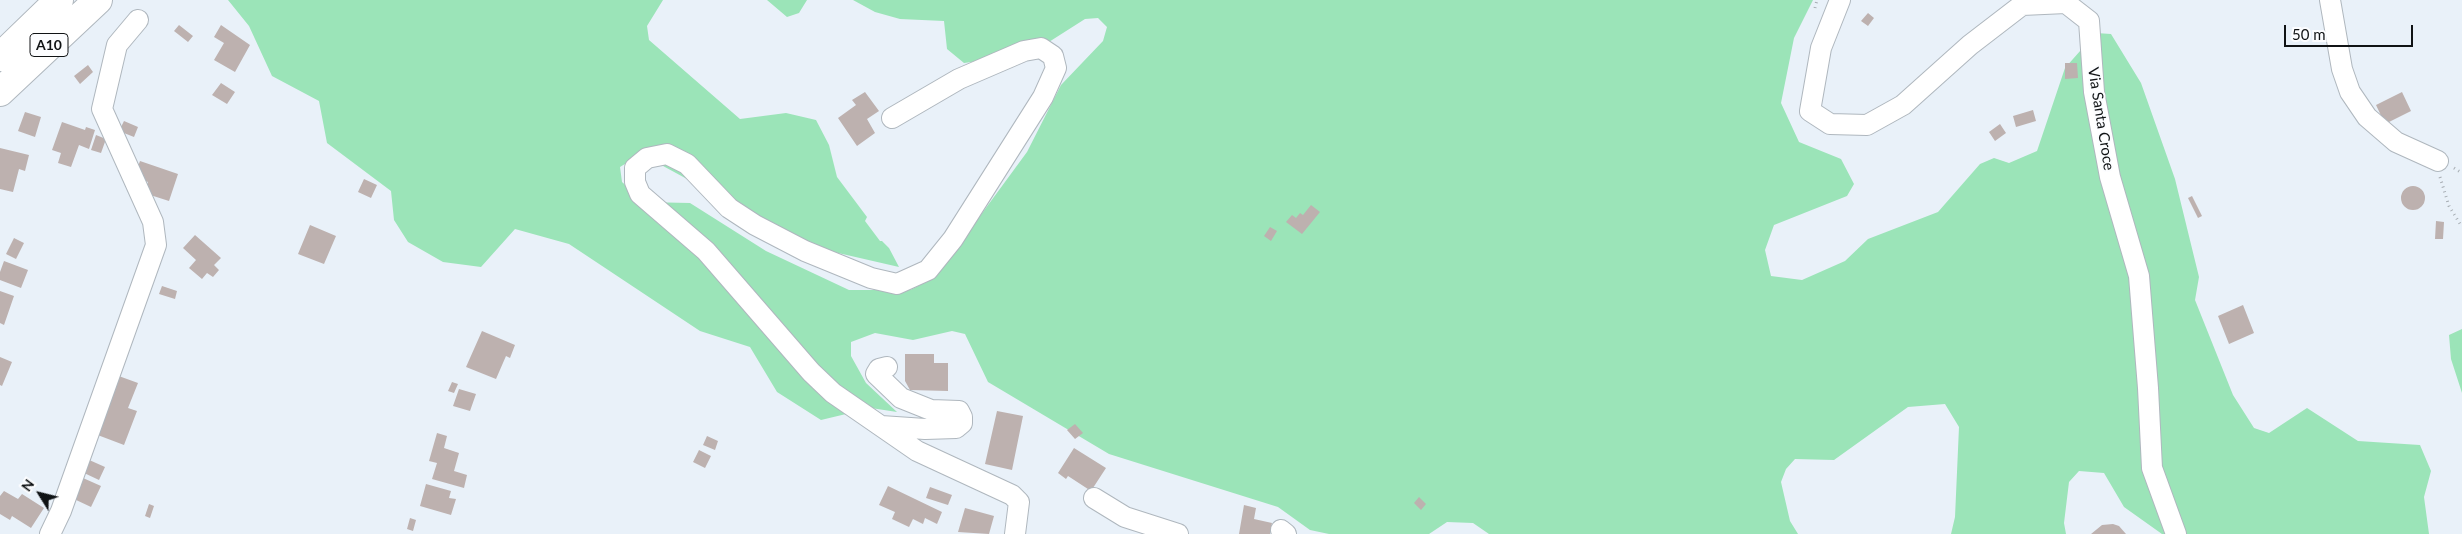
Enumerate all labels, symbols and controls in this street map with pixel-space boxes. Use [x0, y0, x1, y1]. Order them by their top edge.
scale bar [2287, 15, 2416, 47]
text: 50 m [2292, 25, 2326, 43]
road number: A10 [30, 34, 68, 56]
street label: Via Santa Croce [2084, 66, 2118, 172]
north arrow [15, 469, 65, 519]
text: N [17, 476, 38, 494]

